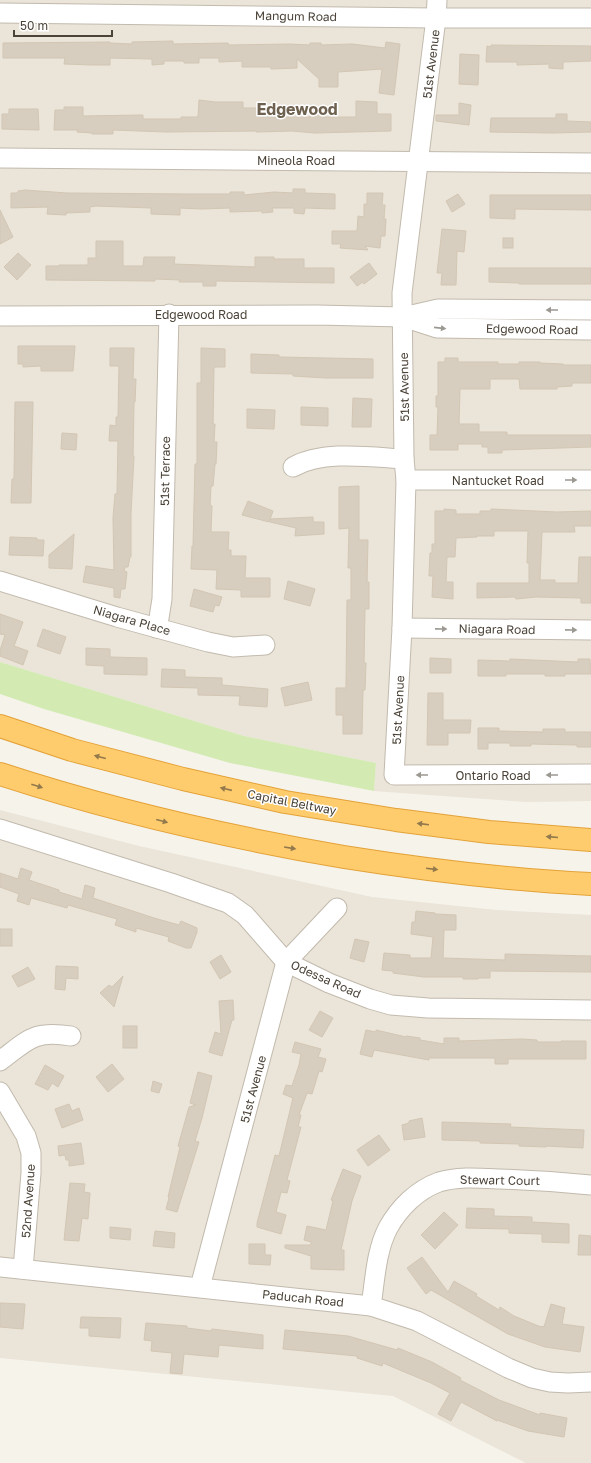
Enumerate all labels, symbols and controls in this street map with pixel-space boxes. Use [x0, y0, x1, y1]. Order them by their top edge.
street label: Mangum Road [255, 8, 337, 24]
scale bar [14, 12, 112, 38]
text: 50 m [20, 18, 48, 33]
street label: 51st Avenue [419, 29, 443, 99]
district label: Edgewood [256, 99, 338, 119]
street label: Mineola Road [257, 153, 335, 168]
street label: Edgewood Road [155, 307, 247, 322]
one-way arrow [545, 307, 558, 313]
street label: Edgewood Road [486, 321, 578, 337]
one-way arrow [434, 325, 446, 331]
street label: 51st Avenue [396, 352, 412, 422]
street label: 51st Terrace [157, 436, 173, 506]
street label: Nantucket Road [452, 473, 544, 488]
one-way arrow [565, 477, 578, 483]
street label: Niagara Place [92, 602, 172, 638]
street label: Niagara Road [458, 621, 536, 637]
one-way arrow [435, 625, 447, 632]
one-way arrow [565, 627, 578, 633]
street label: 51st Avenue [389, 675, 407, 745]
one-way arrow [94, 754, 106, 760]
street label: Ontario Road [455, 768, 531, 783]
one-way arrow [415, 772, 428, 778]
one-way arrow [545, 772, 558, 778]
one-way arrow [31, 783, 43, 789]
one-way arrow [220, 785, 232, 791]
street label: Capital Beltway [246, 786, 338, 818]
one-way arrow [157, 818, 169, 824]
one-way arrow [417, 821, 429, 827]
one-way arrow [546, 834, 558, 841]
one-way arrow [284, 845, 296, 851]
one-way arrow [426, 866, 438, 873]
street label: Odessa Road [289, 957, 363, 1001]
street label: 51st Avenue [237, 1054, 269, 1124]
street label: 52nd Avenue [18, 1164, 38, 1238]
street label: Stewart Court [460, 1172, 541, 1188]
street label: Paducah Road [261, 1286, 345, 1310]

